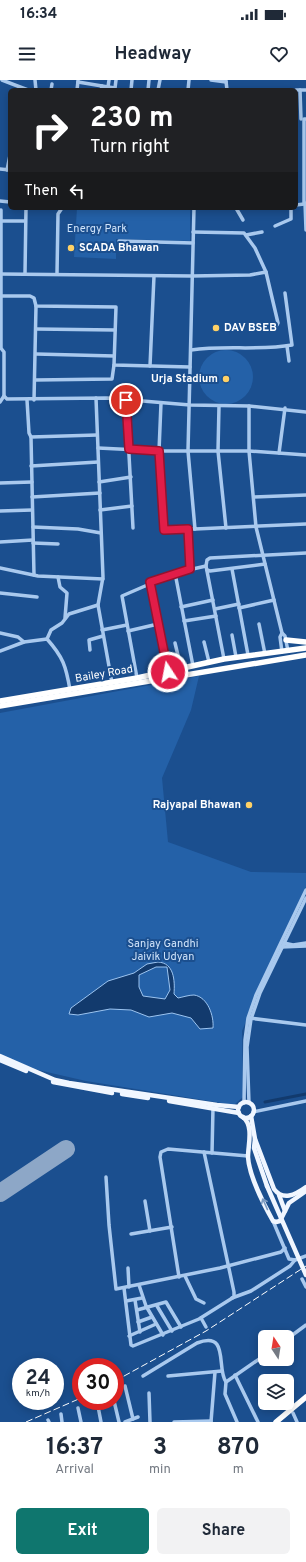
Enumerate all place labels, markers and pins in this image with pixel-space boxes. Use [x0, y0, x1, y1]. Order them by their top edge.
place label: SCADA Bhawan [79, 241, 159, 255]
marker: SCADA Bhawan [66, 243, 76, 253]
place label: DAV BSEB [224, 321, 277, 335]
marker: DAV BSEB [211, 323, 221, 333]
place label: Urja Stadium [151, 372, 218, 386]
marker: Urja Stadium [221, 374, 231, 384]
pin [109, 383, 143, 417]
place label: Rajyapal Bhawan [153, 798, 241, 812]
marker: Rajyapal Bhawan [244, 800, 254, 810]

